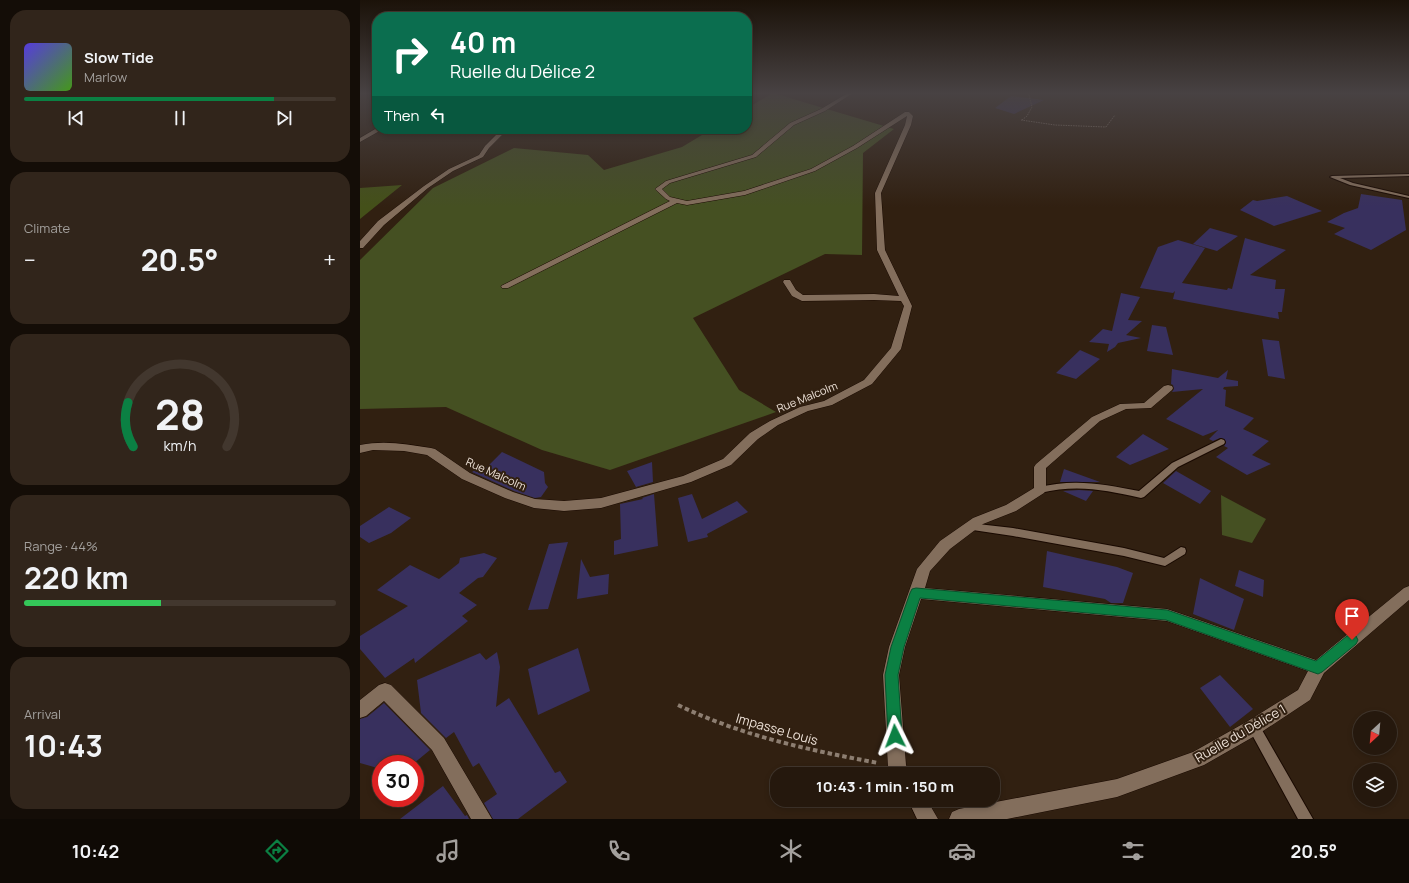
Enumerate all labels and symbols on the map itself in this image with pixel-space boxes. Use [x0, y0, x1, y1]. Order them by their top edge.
street label: Rue Malcolm [774, 378, 839, 416]
street label: Rue Malcolm [464, 454, 529, 493]
pin [1335, 599, 1369, 640]
street label: Ruelle du Délice 1 [1191, 700, 1289, 766]
street label: Impasse Louis [734, 709, 820, 749]
north arrow [1353, 711, 1397, 755]
position arrow [874, 715, 916, 757]
speed limit sign: 30 [372, 755, 424, 807]

